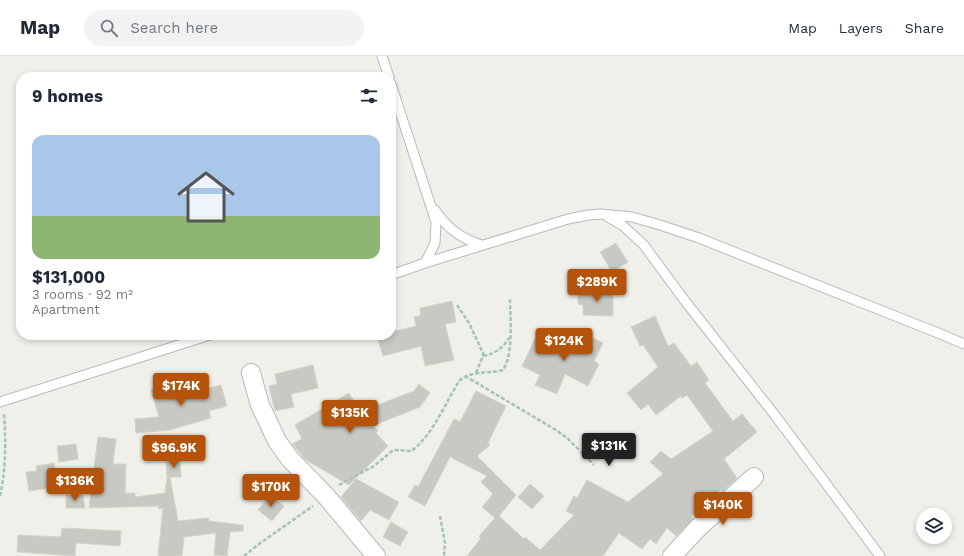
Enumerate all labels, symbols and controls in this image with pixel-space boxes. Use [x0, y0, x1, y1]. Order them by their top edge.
search box [84, 10, 364, 46]
text: Map [20, 16, 60, 39]
icon: search [98, 17, 120, 39]
text: Search here [130, 19, 218, 37]
text: Map [788, 20, 817, 36]
text: Layers [839, 20, 883, 36]
text: Share [905, 20, 944, 36]
icon: filters [358, 85, 380, 107]
text: 9 homes [32, 86, 103, 106]
icon: home [170, 161, 242, 233]
text: $131,000 [32, 267, 105, 287]
pin: $289K [569, 269, 625, 303]
text: $289K [576, 274, 618, 289]
text: 3 rooms · 92 m² [32, 287, 133, 302]
text: Apartment [32, 302, 100, 317]
pin: $124K [536, 328, 592, 362]
text: $124K [545, 333, 583, 348]
pin: $174K [153, 373, 209, 407]
text: $174K [162, 378, 200, 393]
pin: $135K [322, 400, 378, 434]
text: $135K [331, 405, 369, 420]
pin: $131K [581, 433, 637, 467]
pin: $96.9K [141, 435, 207, 469]
text: $131K [591, 438, 627, 453]
text: $96.9K [151, 440, 197, 455]
pin: $136K [47, 468, 103, 502]
text: $136K [56, 473, 94, 488]
pin: $170K [243, 474, 299, 508]
text: $170K [252, 479, 290, 494]
pin: $140K [695, 492, 751, 526]
text: $140K [703, 497, 743, 512]
map controls [916, 508, 952, 544]
button: layers [916, 508, 952, 544]

